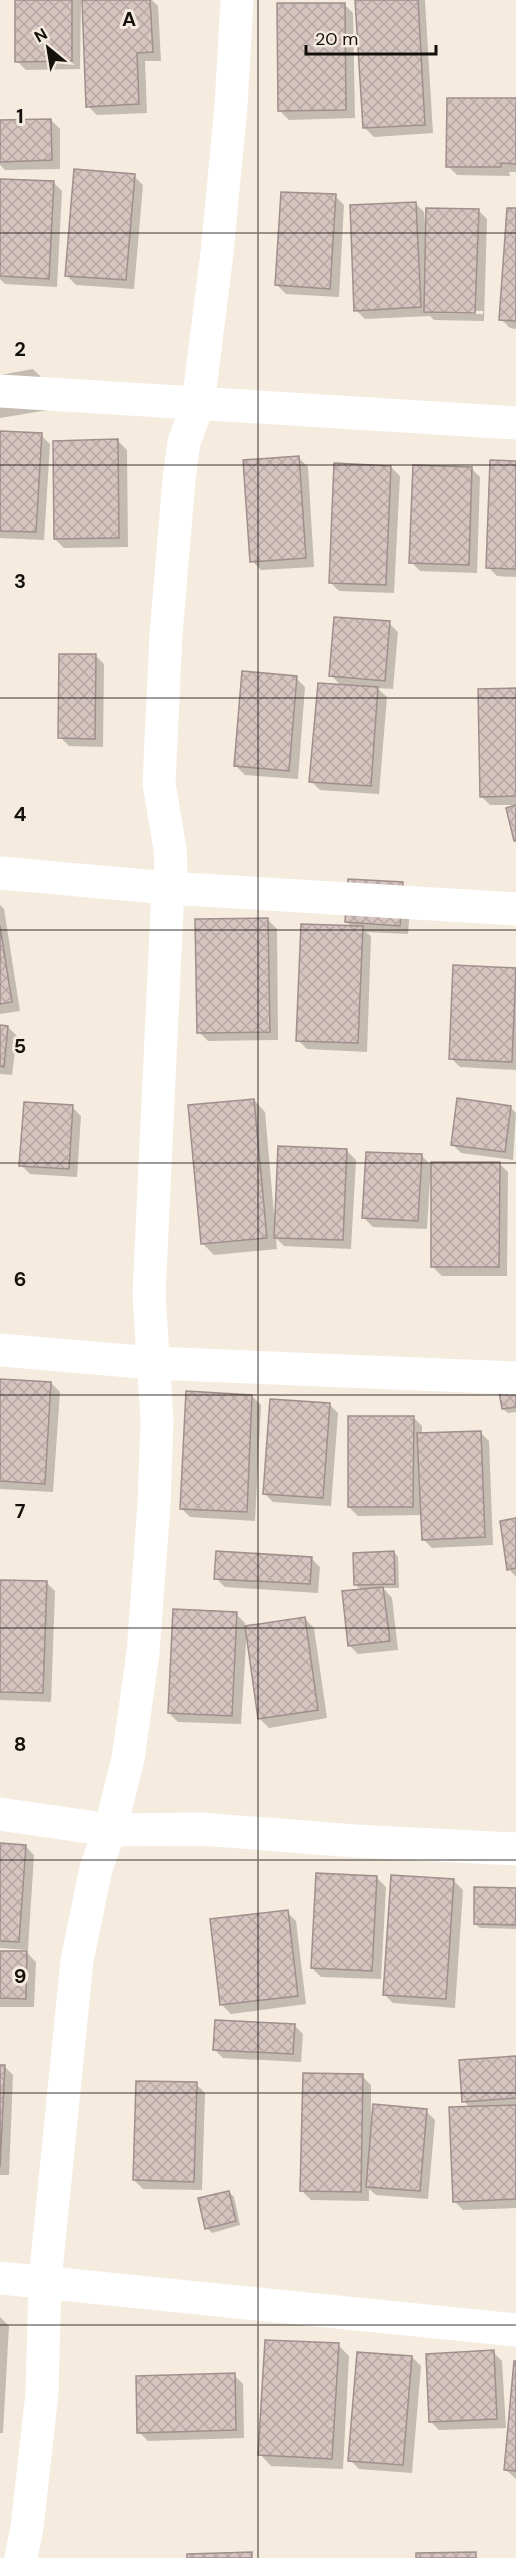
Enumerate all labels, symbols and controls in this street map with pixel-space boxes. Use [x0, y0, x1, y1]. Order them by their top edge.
text: A [122, 6, 136, 32]
north arrow [18, 18, 78, 78]
scale bar [306, 18, 436, 56]
text: N [30, 23, 51, 47]
text: 20 m [315, 27, 358, 51]
text: 1 [16, 103, 24, 129]
text: 2 [14, 336, 26, 362]
text: 3 [14, 568, 26, 594]
text: 4 [14, 801, 27, 827]
text: 5 [14, 1033, 26, 1059]
text: 6 [14, 1266, 26, 1292]
text: 7 [15, 1498, 26, 1524]
text: 8 [14, 1731, 26, 1757]
text: 9 [14, 1963, 26, 1989]

